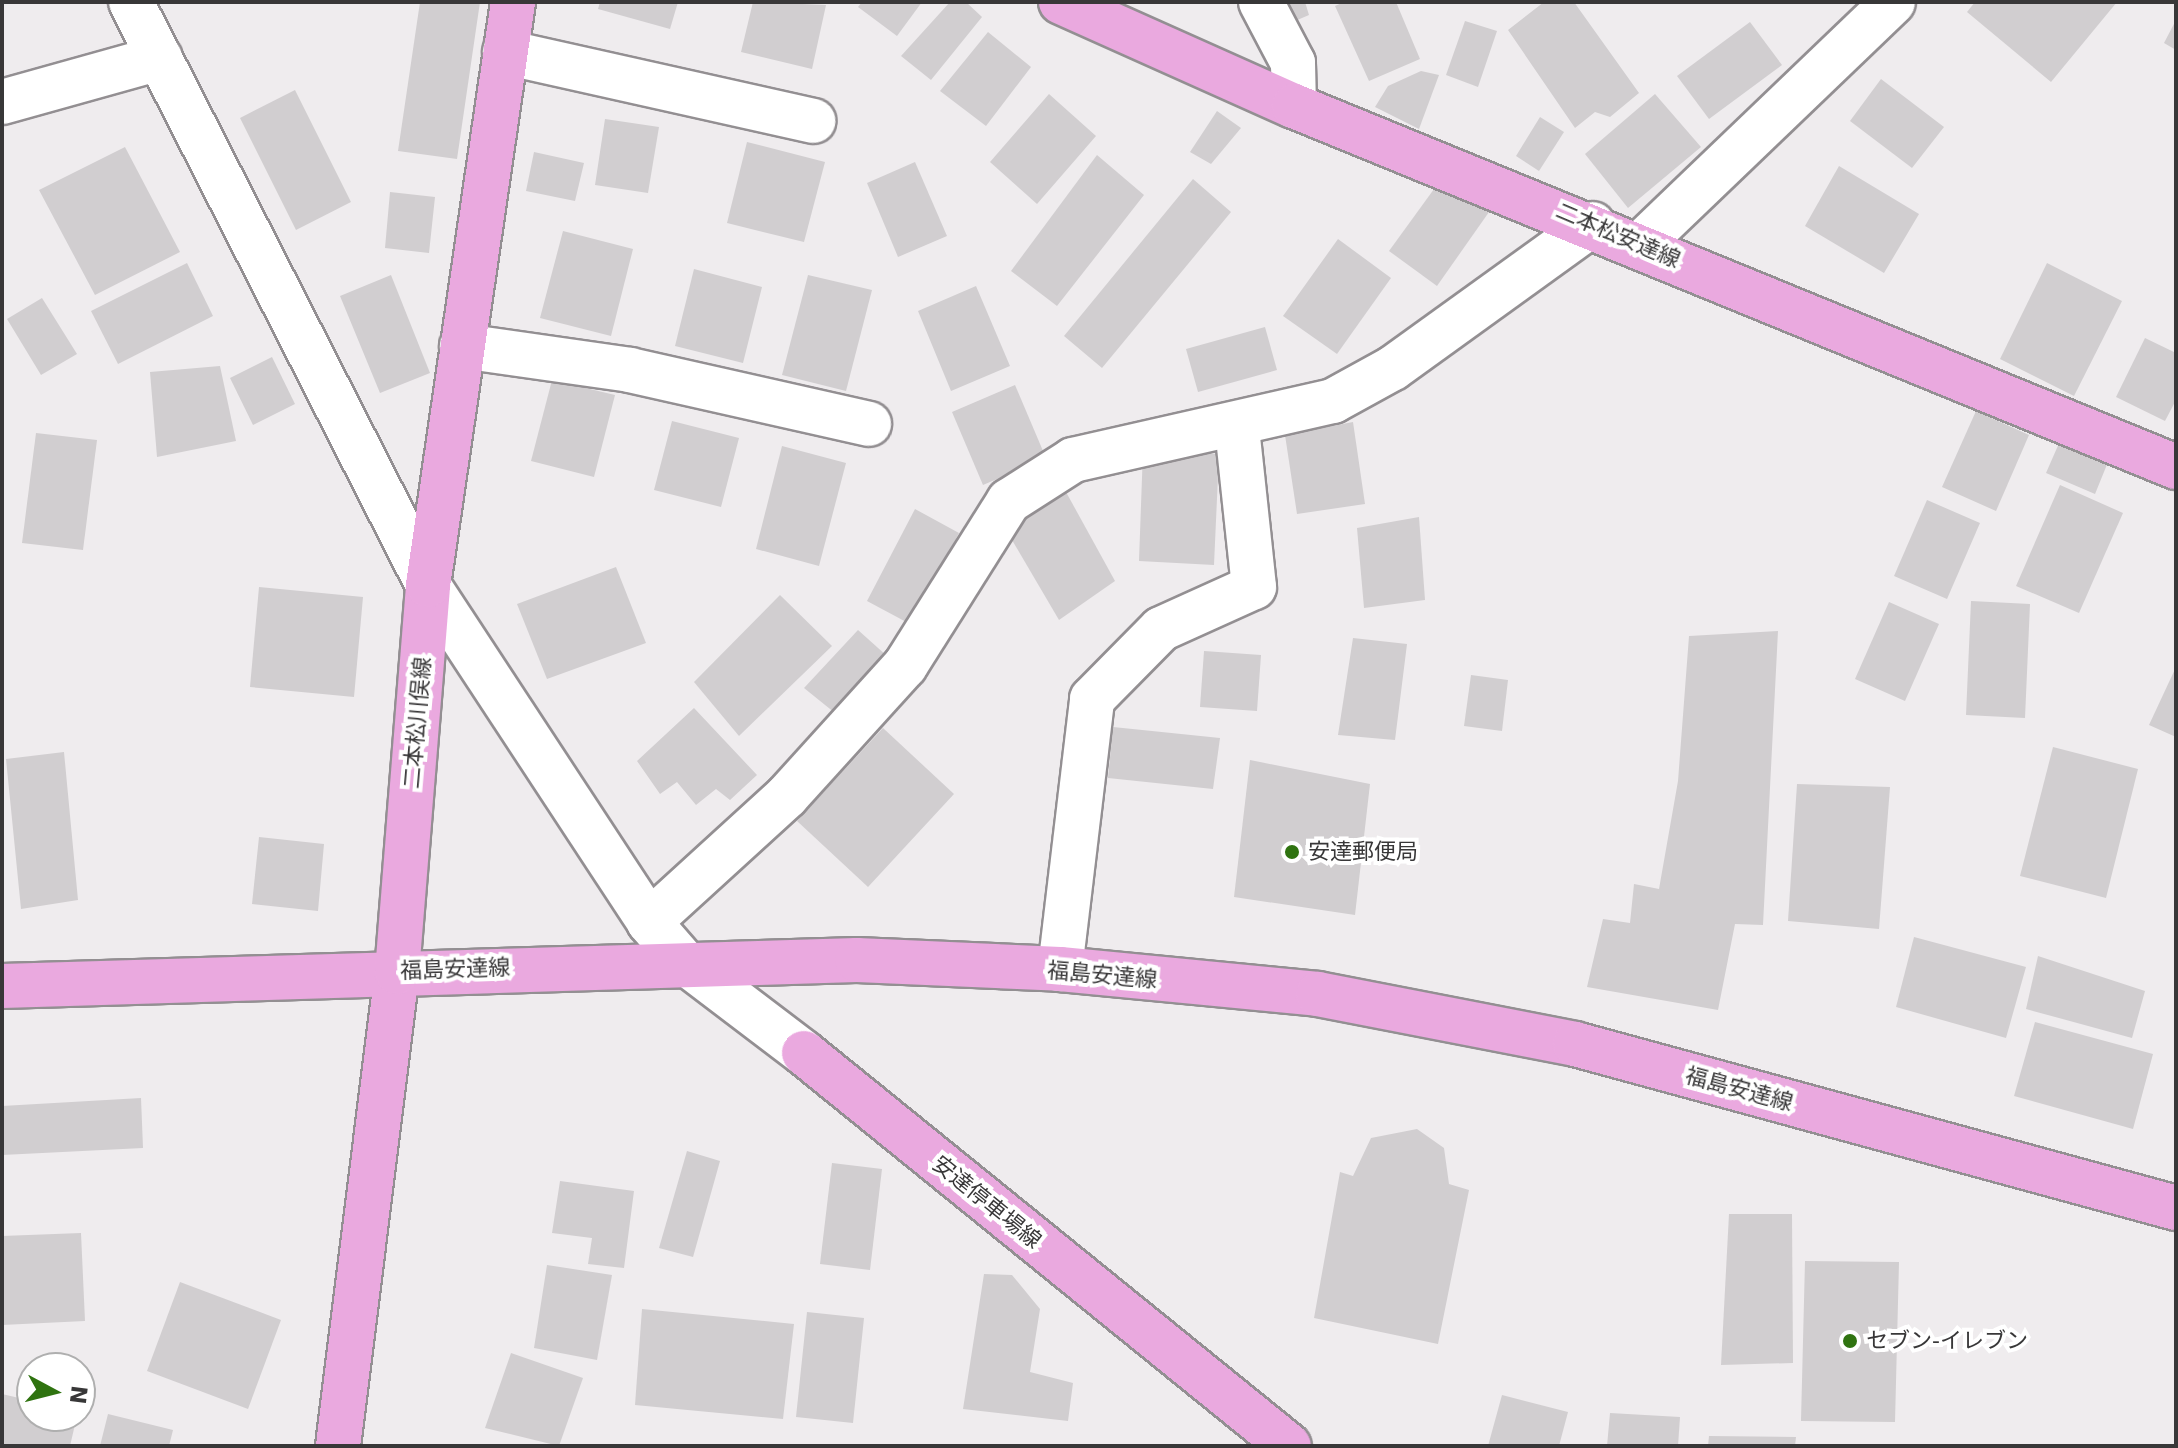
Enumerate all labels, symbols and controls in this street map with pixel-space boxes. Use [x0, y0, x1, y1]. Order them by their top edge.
street label: 二本松安達線 [1552, 197, 1684, 273]
street label: 二本松川俣線 [398, 656, 436, 790]
place label: 安達郵便局 [1308, 839, 1418, 865]
marker: 安達郵便局 [1283, 843, 1301, 861]
street label: 福島安達線 [400, 954, 510, 984]
street label: 福島安達線 [1046, 957, 1158, 993]
street label: 福島安達線 [1682, 1062, 1796, 1116]
street label: 安達停車場線 [927, 1150, 1047, 1254]
place label: セブン-イレブン [1866, 1328, 2028, 1354]
marker: セブン-イレブン [1841, 1332, 1859, 1350]
north arrow [16, 1352, 96, 1432]
text: N [65, 1384, 92, 1405]

